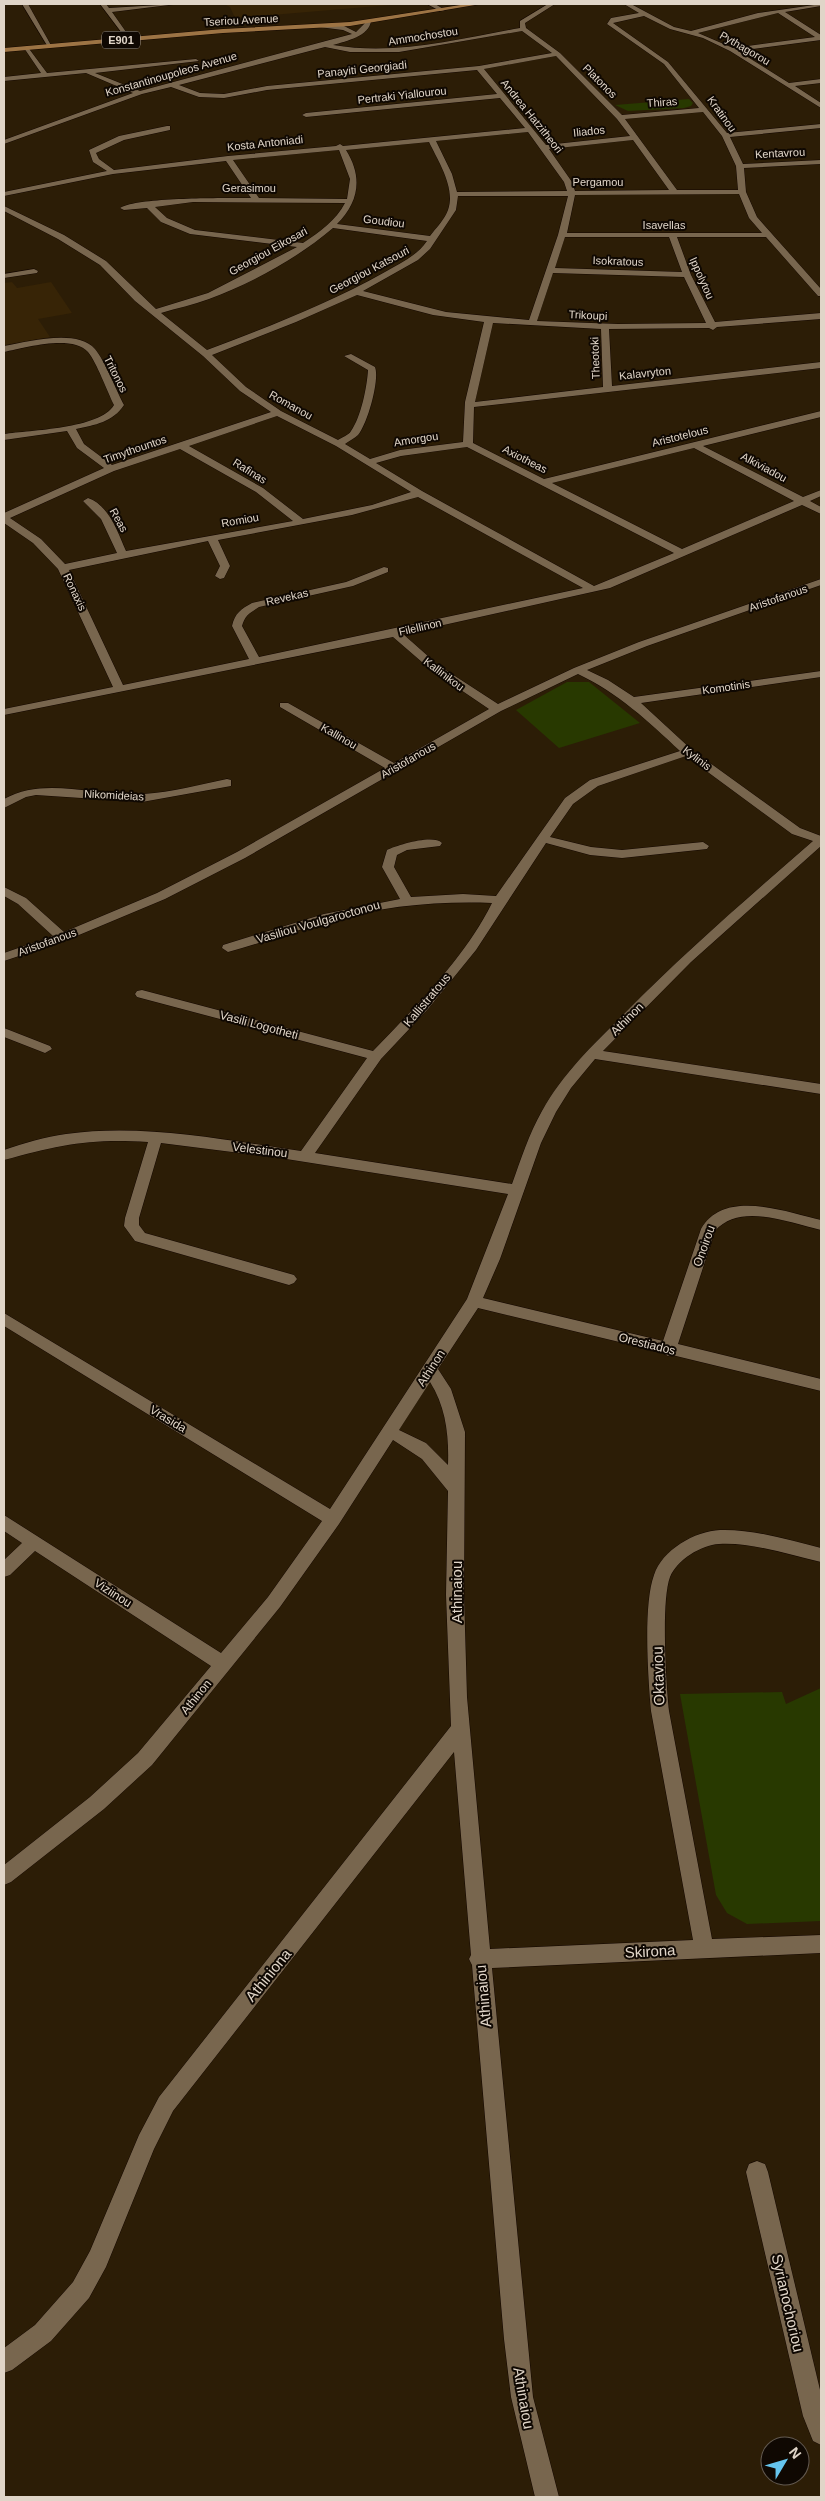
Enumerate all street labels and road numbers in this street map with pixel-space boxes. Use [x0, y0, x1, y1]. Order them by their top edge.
street label: Tseriou Avenue [203, 12, 279, 28]
street label: Ammochostou [387, 25, 459, 47]
street label: Pythagorou [718, 29, 772, 67]
road number: E901 [102, 32, 140, 48]
street label: Konstantinoupoleos Avenue [104, 49, 238, 99]
street label: Panayiti Georgiadi [317, 58, 407, 80]
street label: Platonos [581, 62, 620, 101]
street label: Andrea Hatzitheori [499, 77, 565, 155]
street label: Pertraki Yiallourou [357, 84, 447, 106]
street label: Kratinou [705, 94, 739, 134]
street label: Thiras [646, 95, 678, 109]
street label: Iliados [573, 123, 606, 139]
street label: Kosta Antoniadi [226, 133, 304, 153]
street label: Kentavrou [755, 146, 805, 160]
street label: Pergamou [573, 176, 623, 188]
street label: Gerasimou [222, 182, 276, 194]
street label: Goudiou [363, 213, 405, 229]
street label: Isavellas [643, 219, 686, 231]
street label: Georgiou Eikosari [227, 225, 309, 277]
street label: Georgiou Katsouri [327, 244, 411, 296]
street label: Isokratous [592, 254, 644, 268]
street label: Ippolytou [687, 255, 717, 301]
street label: Trikoupi [568, 308, 608, 322]
street label: Theotoki [588, 337, 602, 379]
street label: Tritonos [102, 354, 130, 395]
street label: Kalavryton [619, 364, 671, 382]
street label: Romanou [267, 388, 315, 422]
street label: Aristotelous [651, 423, 710, 449]
street label: Amorgou [393, 430, 439, 448]
street label: Timythountos [102, 432, 168, 465]
street label: Axiotheas [501, 443, 550, 476]
street label: Alkiviadou [739, 450, 789, 484]
street label: Rafinas [231, 456, 269, 486]
street label: Reas [108, 506, 131, 535]
street label: Romiou [220, 511, 260, 529]
street label: Ronaxis [61, 571, 89, 613]
street label: Aristofanous [747, 582, 809, 614]
street label: Revekas [265, 586, 310, 608]
street label: Filellinon [397, 616, 443, 638]
street label: Kallinikou [422, 655, 466, 693]
street label: Komotinis [701, 678, 751, 696]
street label: Kallinou [319, 721, 359, 751]
street label: Aristofanous [379, 739, 438, 780]
street label: Kylinis [681, 744, 714, 773]
street label: Nikomideias [84, 787, 145, 803]
street label: Vasiliou Voulgaroctonou [255, 898, 381, 946]
street label: Aristofanous [16, 926, 78, 958]
street label: Kallistratous [401, 970, 453, 1030]
street label: Athinon [608, 1000, 646, 1038]
street label: Vasili Logotheti [218, 1008, 300, 1042]
street label: Velestinou [232, 1140, 288, 1160]
street label: Onoirou [690, 1224, 718, 1268]
street label: Orestiados [617, 1330, 677, 1358]
street label: Athinon [414, 1347, 448, 1389]
street label: Vrasida [147, 1403, 189, 1436]
street label: Athinaiou [448, 1561, 465, 1623]
street label: Viziinou [92, 1576, 134, 1610]
street label: Oktaviou [648, 1646, 668, 1706]
street label: Athinon [178, 1677, 214, 1717]
street label: Skirona [624, 1941, 676, 1961]
street label: Athiniona [242, 1945, 295, 2005]
street label: Athinaiou [472, 1964, 494, 2028]
street label: Syrianochoriou [768, 2252, 808, 2354]
street label: Athinaiou [510, 2366, 538, 2430]

